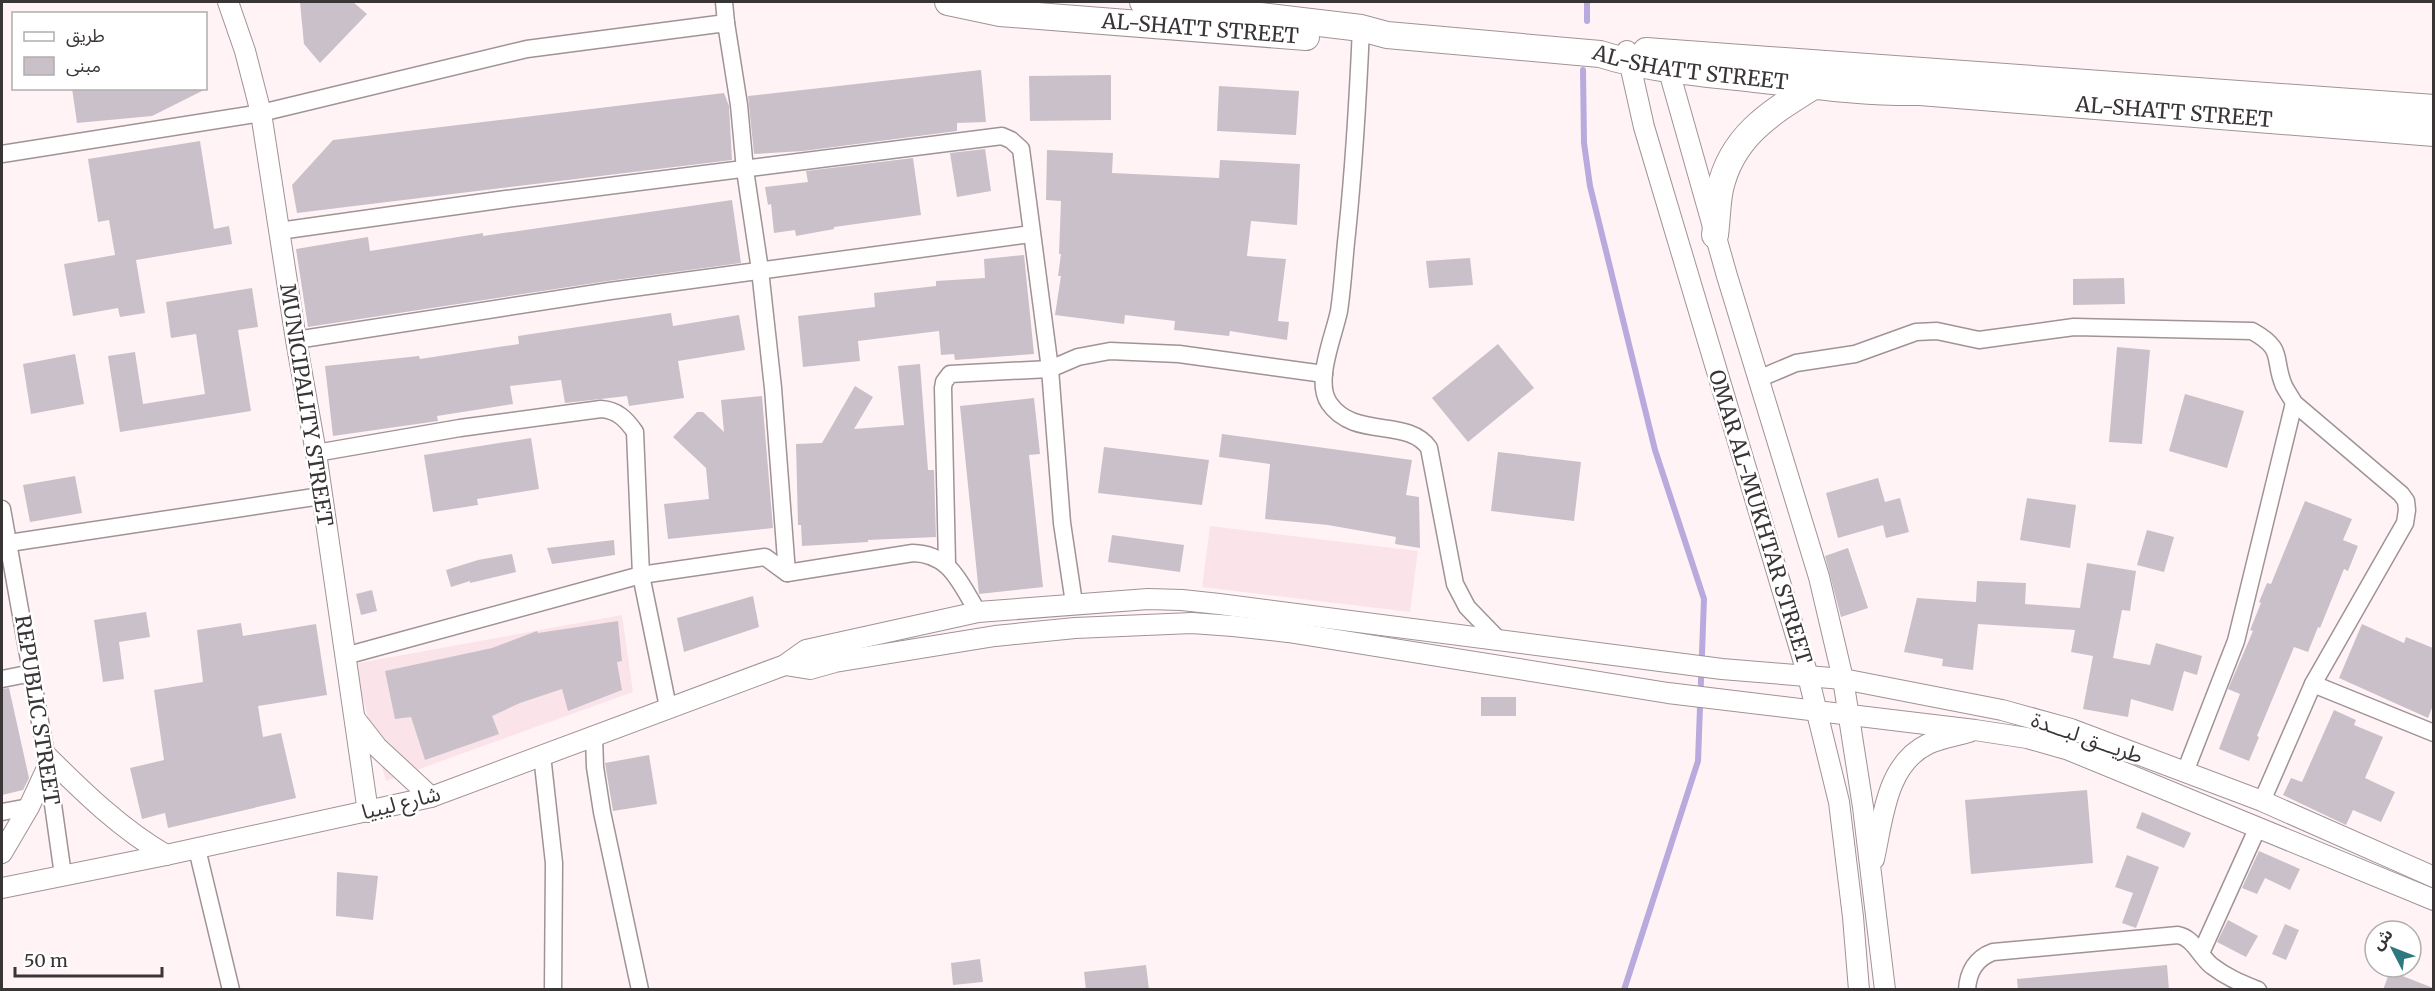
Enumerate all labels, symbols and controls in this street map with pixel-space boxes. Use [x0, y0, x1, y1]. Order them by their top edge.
street label: AL-SHATT STREET [1100, 7, 1300, 49]
legend [12, 12, 207, 90]
text: طريق [66, 24, 105, 47]
street label: AL-SHATT STREET [1588, 38, 1790, 96]
text: مبنى [66, 54, 101, 77]
street label: AL-SHATT STREET [2074, 90, 2274, 133]
street label: MUNICIPALITY STREET [274, 282, 339, 528]
street label: OMAR AL-MUKHTAR STREET [1703, 366, 1818, 668]
street label: REPUBLIC STREET [9, 613, 66, 807]
street label: طريـــق لبـــدة [2028, 706, 2147, 769]
street label: شارع ليبيا [359, 780, 444, 827]
north arrow [2363, 919, 2423, 979]
text: ش [2367, 924, 2397, 954]
scale bar [15, 940, 162, 978]
text: 50 m [24, 949, 68, 972]

